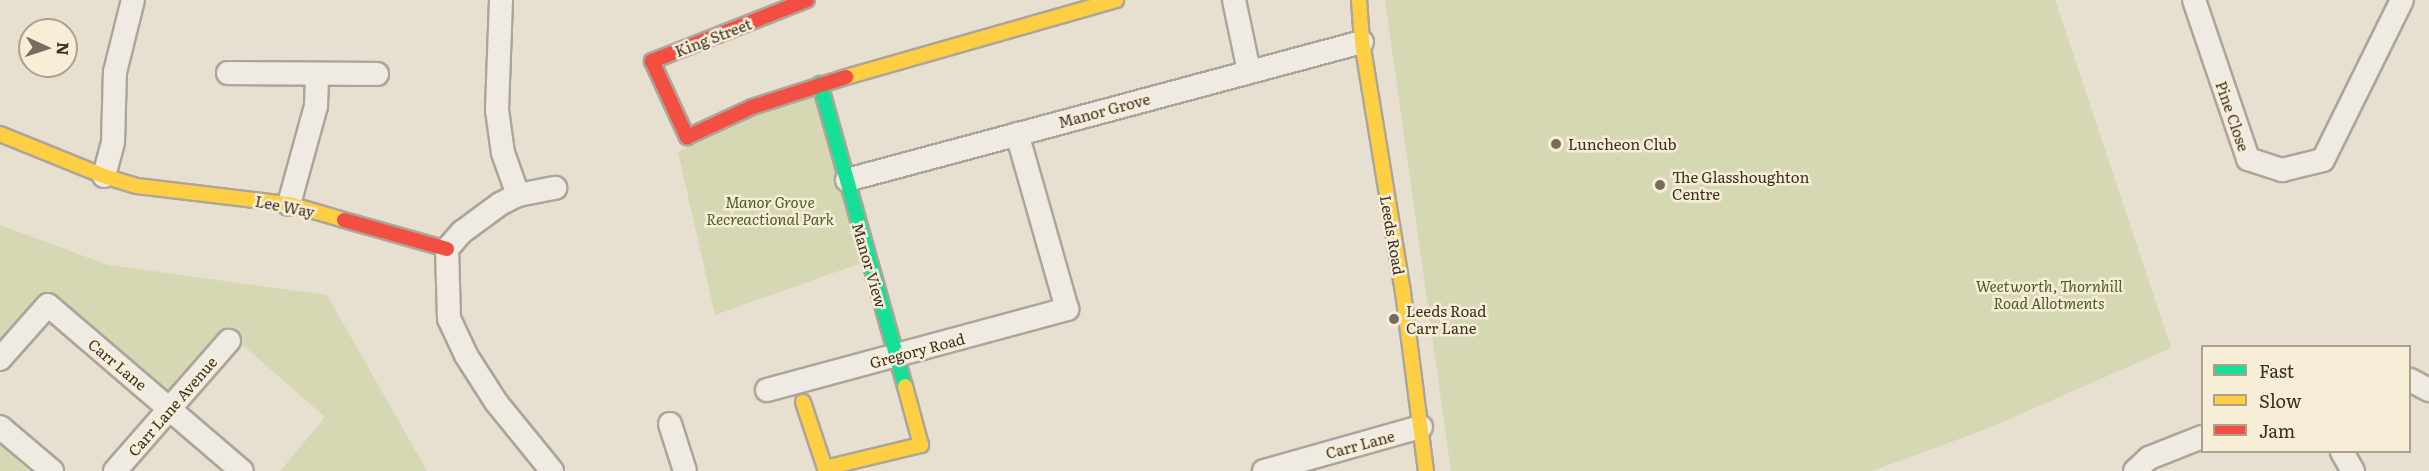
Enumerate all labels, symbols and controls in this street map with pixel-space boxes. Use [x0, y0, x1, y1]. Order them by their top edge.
street label: King Street [672, 14, 754, 60]
north arrow [18, 18, 78, 78]
text: N [52, 41, 76, 56]
street label: Pine Close [2213, 79, 2253, 153]
street label: Manor Grove [1056, 89, 1152, 131]
place label: Luncheon Club [1568, 135, 1677, 153]
marker: Luncheon Club [1549, 137, 1563, 151]
place label: The Glasshoughton Centre [1672, 167, 1809, 202]
marker: The Glasshoughton Centre [1653, 178, 1667, 192]
street label: Lee Way [254, 191, 316, 221]
park label: Manor Grove Recreactional Park [706, 192, 834, 227]
street label: Leeds Road [1377, 194, 1409, 276]
street label: Manor View [849, 220, 891, 310]
park label: Weetworth, Thornhill Road Allotments [1976, 276, 2122, 311]
place label: Leeds Road Carr Lane [1406, 301, 1486, 336]
marker: Leeds Road Carr Lane [1387, 312, 1401, 326]
street label: Gregory Road [867, 329, 967, 371]
street label: Carr Lane [85, 334, 151, 394]
legend [2201, 345, 2411, 453]
street label: Carr Lane Avenue [124, 352, 220, 460]
text: Fast [2259, 357, 2294, 384]
text: Slow [2259, 387, 2301, 414]
text: Jam [2259, 417, 2295, 444]
street label: Carr Lane [1324, 426, 1396, 462]

